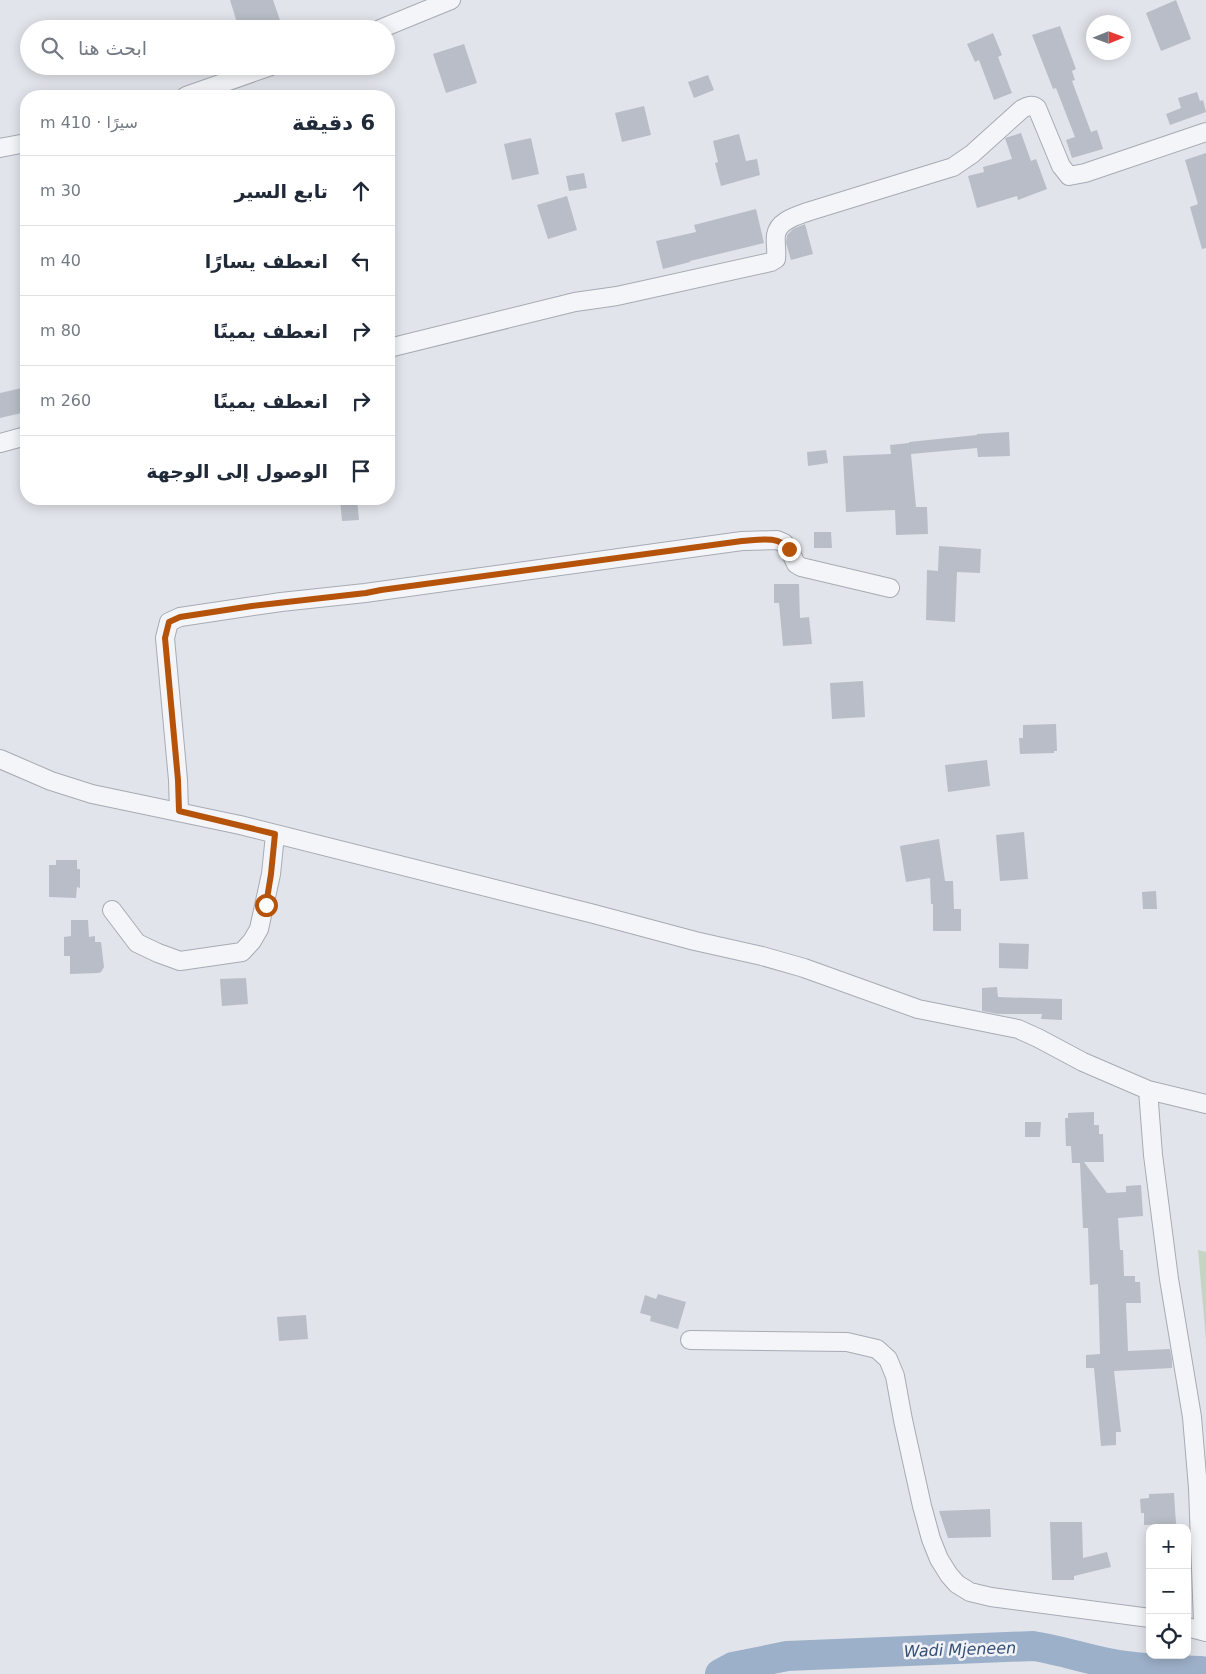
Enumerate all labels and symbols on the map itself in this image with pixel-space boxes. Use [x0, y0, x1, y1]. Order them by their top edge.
north arrow [1086, 15, 1131, 60]
route end [778, 538, 801, 561]
route start [255, 894, 278, 917]
water label: Wadi Mjeneen [903, 1638, 1017, 1661]

